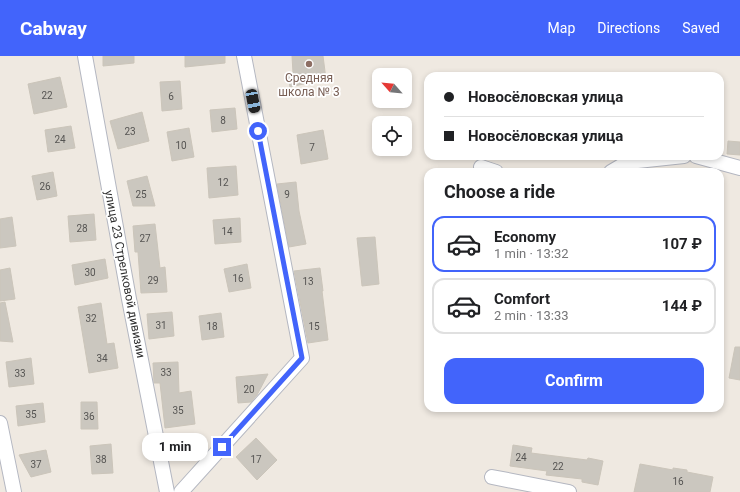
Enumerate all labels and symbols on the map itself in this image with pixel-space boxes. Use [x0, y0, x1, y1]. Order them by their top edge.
marker: Средняя школа № 3 [304, 59, 314, 69]
north arrow [372, 68, 412, 108]
place label: Средняя школа № 3 [278, 71, 340, 99]
car [245, 88, 261, 114]
house number: 22 [41, 90, 53, 101]
house number: 6 [168, 91, 174, 102]
house number: 8 [220, 115, 226, 126]
route start [249, 122, 267, 140]
house number: 23 [124, 126, 136, 137]
house number: 24 [54, 134, 66, 145]
house number: 10 [175, 140, 187, 151]
house number: 7 [309, 142, 315, 153]
house number: 12 [217, 177, 229, 188]
house number: 26 [39, 181, 51, 192]
street label: улица 23 Стрелковой дивизии [102, 189, 148, 359]
house number: 25 [135, 189, 147, 200]
house number: 9 [284, 189, 290, 200]
house number: 28 [76, 223, 88, 234]
house number: 14 [221, 226, 233, 237]
house number: 27 [139, 233, 151, 244]
house number: 30 [84, 267, 96, 278]
house number: 16 [232, 273, 244, 284]
house number: 29 [147, 275, 159, 286]
house number: 13 [302, 276, 314, 287]
house number: 32 [85, 313, 97, 324]
house number: 31 [155, 320, 167, 331]
house number: 18 [206, 321, 218, 332]
house number: 15 [308, 321, 320, 332]
house number: 34 [96, 353, 108, 364]
house number: 33 [160, 367, 172, 378]
house number: 33 [14, 368, 26, 379]
house number: 20 [243, 384, 255, 395]
house number: 35 [172, 405, 184, 416]
house number: 35 [25, 409, 37, 420]
house number: 36 [83, 411, 95, 422]
callout: 1 min [142, 433, 208, 461]
route end [213, 438, 231, 456]
house number: 24 [515, 452, 527, 463]
house number: 38 [95, 454, 107, 465]
house number: 17 [250, 454, 262, 465]
house number: 37 [30, 459, 42, 470]
house number: 22 [552, 461, 564, 472]
house number: 16 [672, 476, 684, 487]

